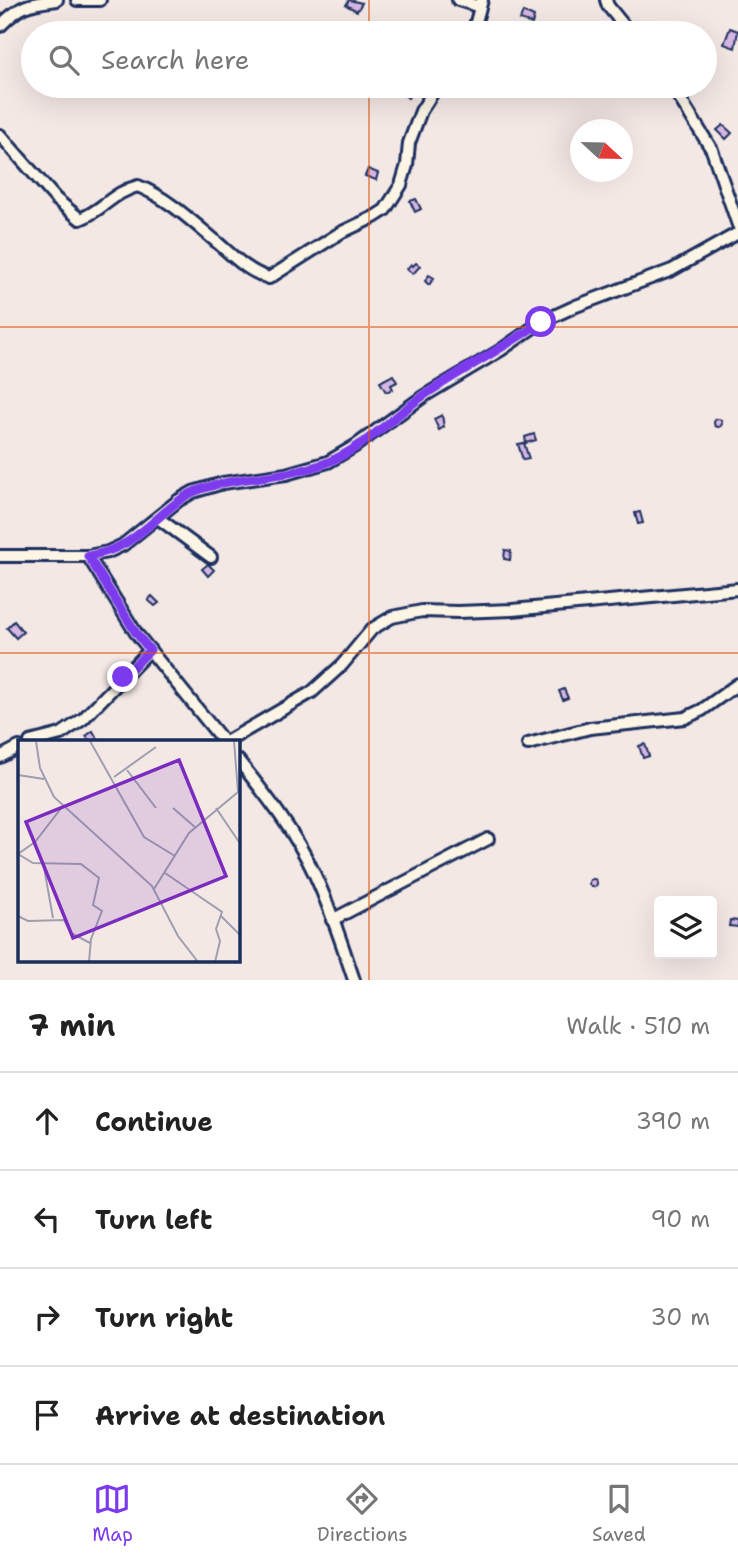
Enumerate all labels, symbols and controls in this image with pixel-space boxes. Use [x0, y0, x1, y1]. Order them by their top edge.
search box [21, 21, 717, 98]
icon: search [45, 41, 83, 79]
text: Search here [101, 42, 250, 77]
north arrow [570, 119, 633, 182]
route start [525, 306, 556, 337]
route end [107, 661, 138, 692]
inset map [18, 740, 240, 962]
map controls [654, 896, 717, 959]
button: layers [654, 896, 717, 959]
text: 7 min [28, 1005, 115, 1046]
text: Walk · 510 m [566, 1011, 710, 1041]
icon: ahead [28, 1102, 66, 1140]
text: Continue [95, 1104, 213, 1139]
text: 390 m [636, 1106, 710, 1136]
icon: left [28, 1200, 66, 1238]
text: Turn left [95, 1202, 212, 1237]
text: 90 m [650, 1204, 710, 1234]
icon: right [28, 1298, 66, 1336]
text: Turn right [95, 1300, 233, 1335]
text: 30 m [651, 1302, 710, 1332]
icon: arrive [28, 1396, 66, 1434]
text: Arrive at destination [95, 1398, 385, 1433]
tab: Map [92, 1480, 133, 1547]
tab: Directions [317, 1480, 408, 1547]
tab: Saved [592, 1480, 646, 1547]

